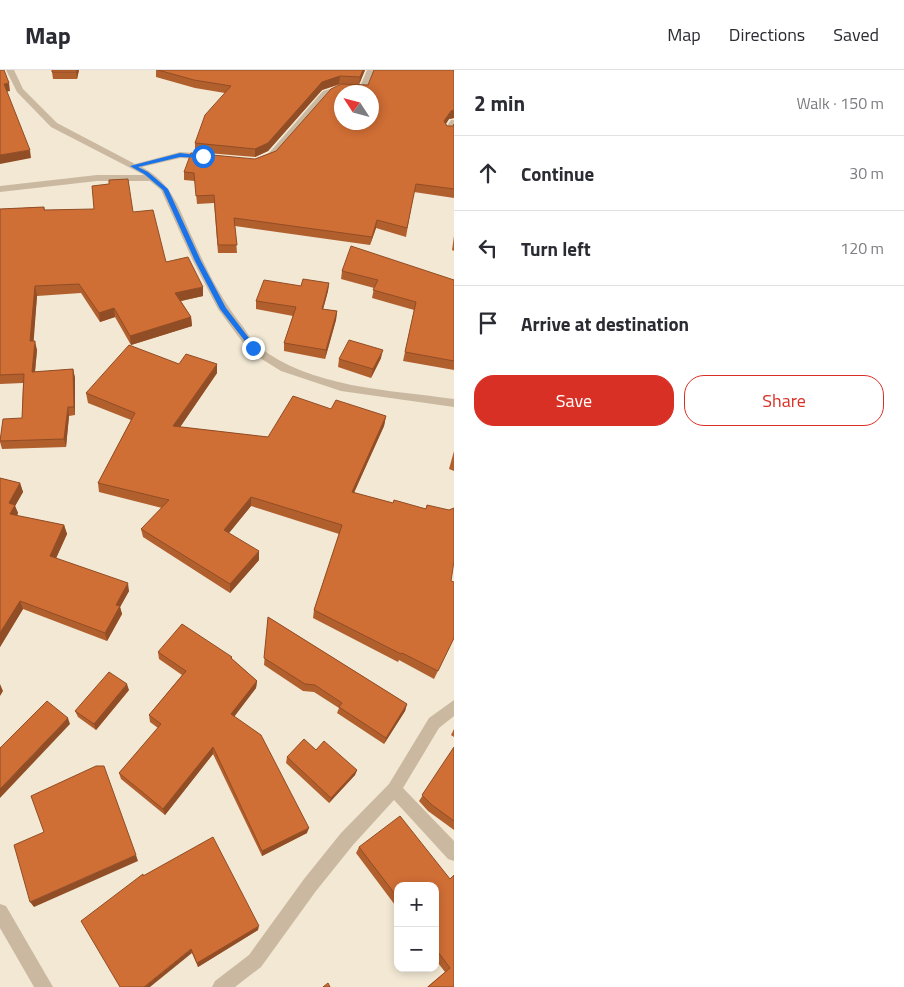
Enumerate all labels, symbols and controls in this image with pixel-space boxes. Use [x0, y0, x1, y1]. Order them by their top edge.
text: Map [25, 17, 71, 53]
text: Map [667, 21, 701, 48]
text: Directions [729, 21, 805, 48]
text: Saved [833, 21, 879, 48]
north arrow [334, 85, 379, 130]
text: 2 min [474, 87, 525, 119]
text: Walk · 150 m [796, 91, 884, 115]
route start [192, 145, 215, 168]
icon: ahead [474, 159, 502, 187]
text: Continue [521, 159, 594, 188]
text: 30 m [849, 161, 884, 185]
icon: left [474, 234, 502, 262]
text: Turn left [521, 234, 591, 263]
text: 120 m [840, 236, 884, 260]
icon: arrive [474, 309, 502, 337]
text: Arrive at destination [521, 309, 689, 338]
route end [242, 337, 265, 360]
button: Save [474, 375, 674, 426]
button: Share [684, 375, 884, 426]
map controls [394, 882, 439, 972]
button: + [394, 882, 439, 927]
button: − [394, 927, 439, 972]

